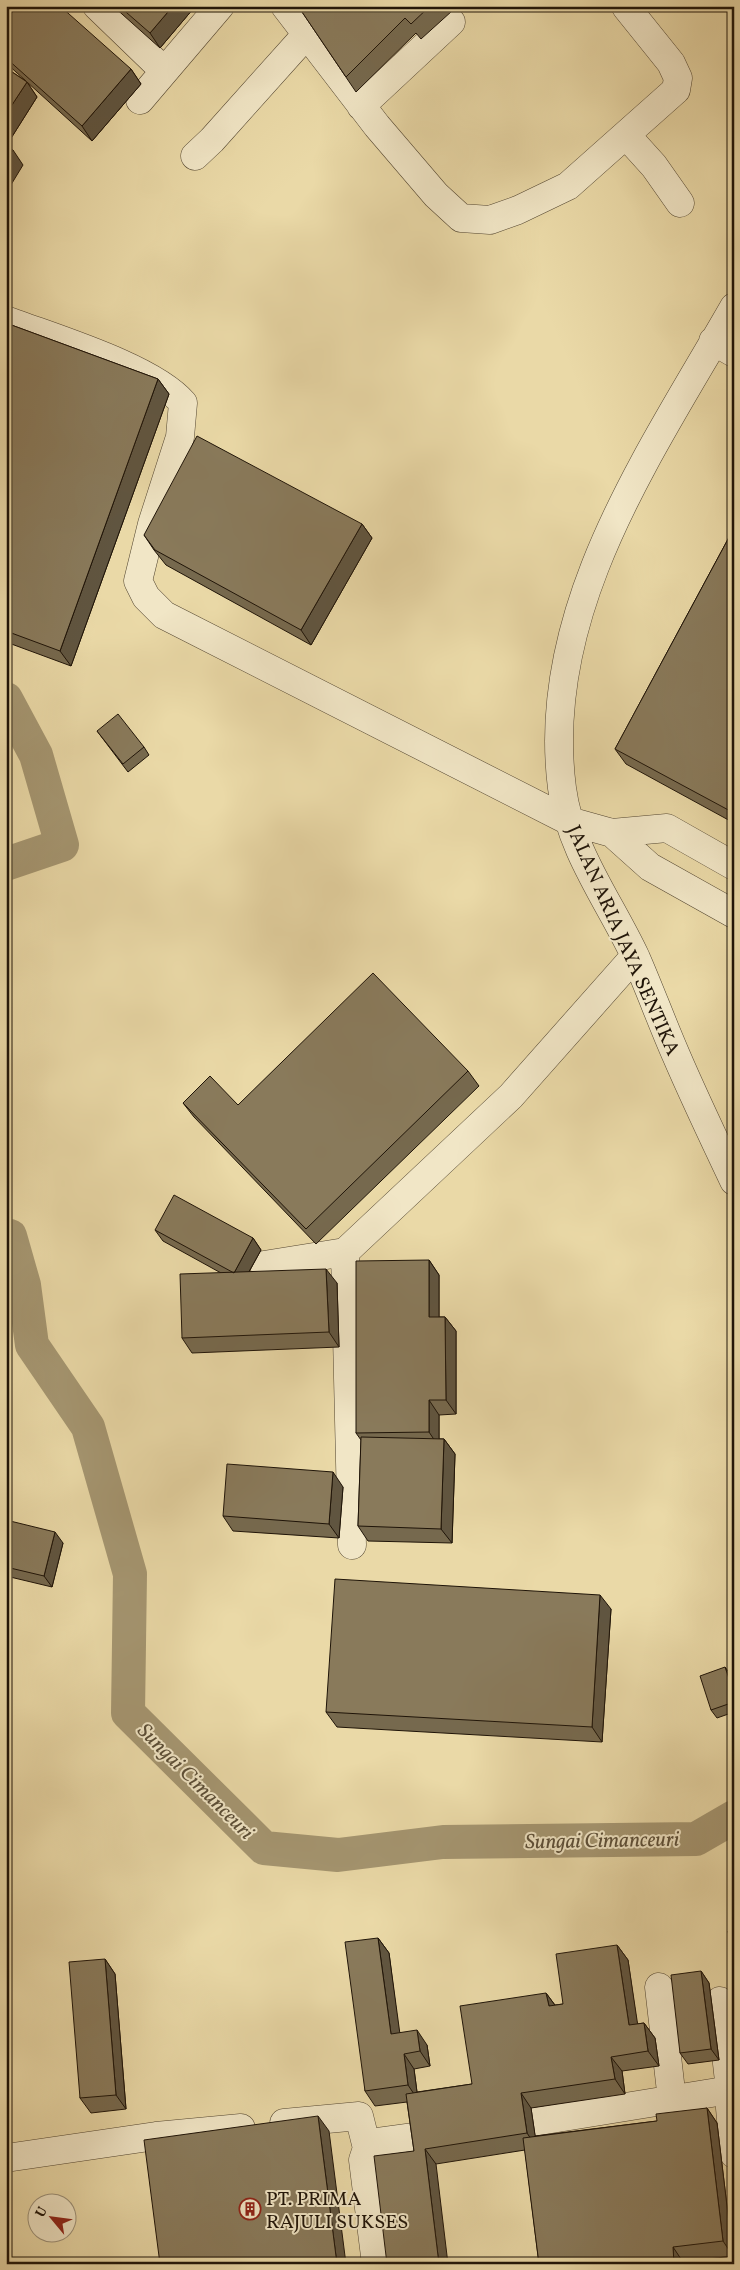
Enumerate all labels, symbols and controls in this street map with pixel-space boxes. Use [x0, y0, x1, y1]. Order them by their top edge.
street label: JALAN ARIA JAYA SENTIKA [559, 821, 686, 1061]
water label: Sungai Cimanceuri [130, 1717, 260, 1847]
water label: Sungai Cimanceuri [525, 1826, 680, 1857]
place label: PT. PRIMA RAJULI SUKSES [266, 2186, 408, 2237]
north arrow [28, 2192, 78, 2242]
building icon: PT. PRIMA RAJULI SUKSES [238, 2197, 262, 2221]
text: U [31, 2203, 53, 2221]

